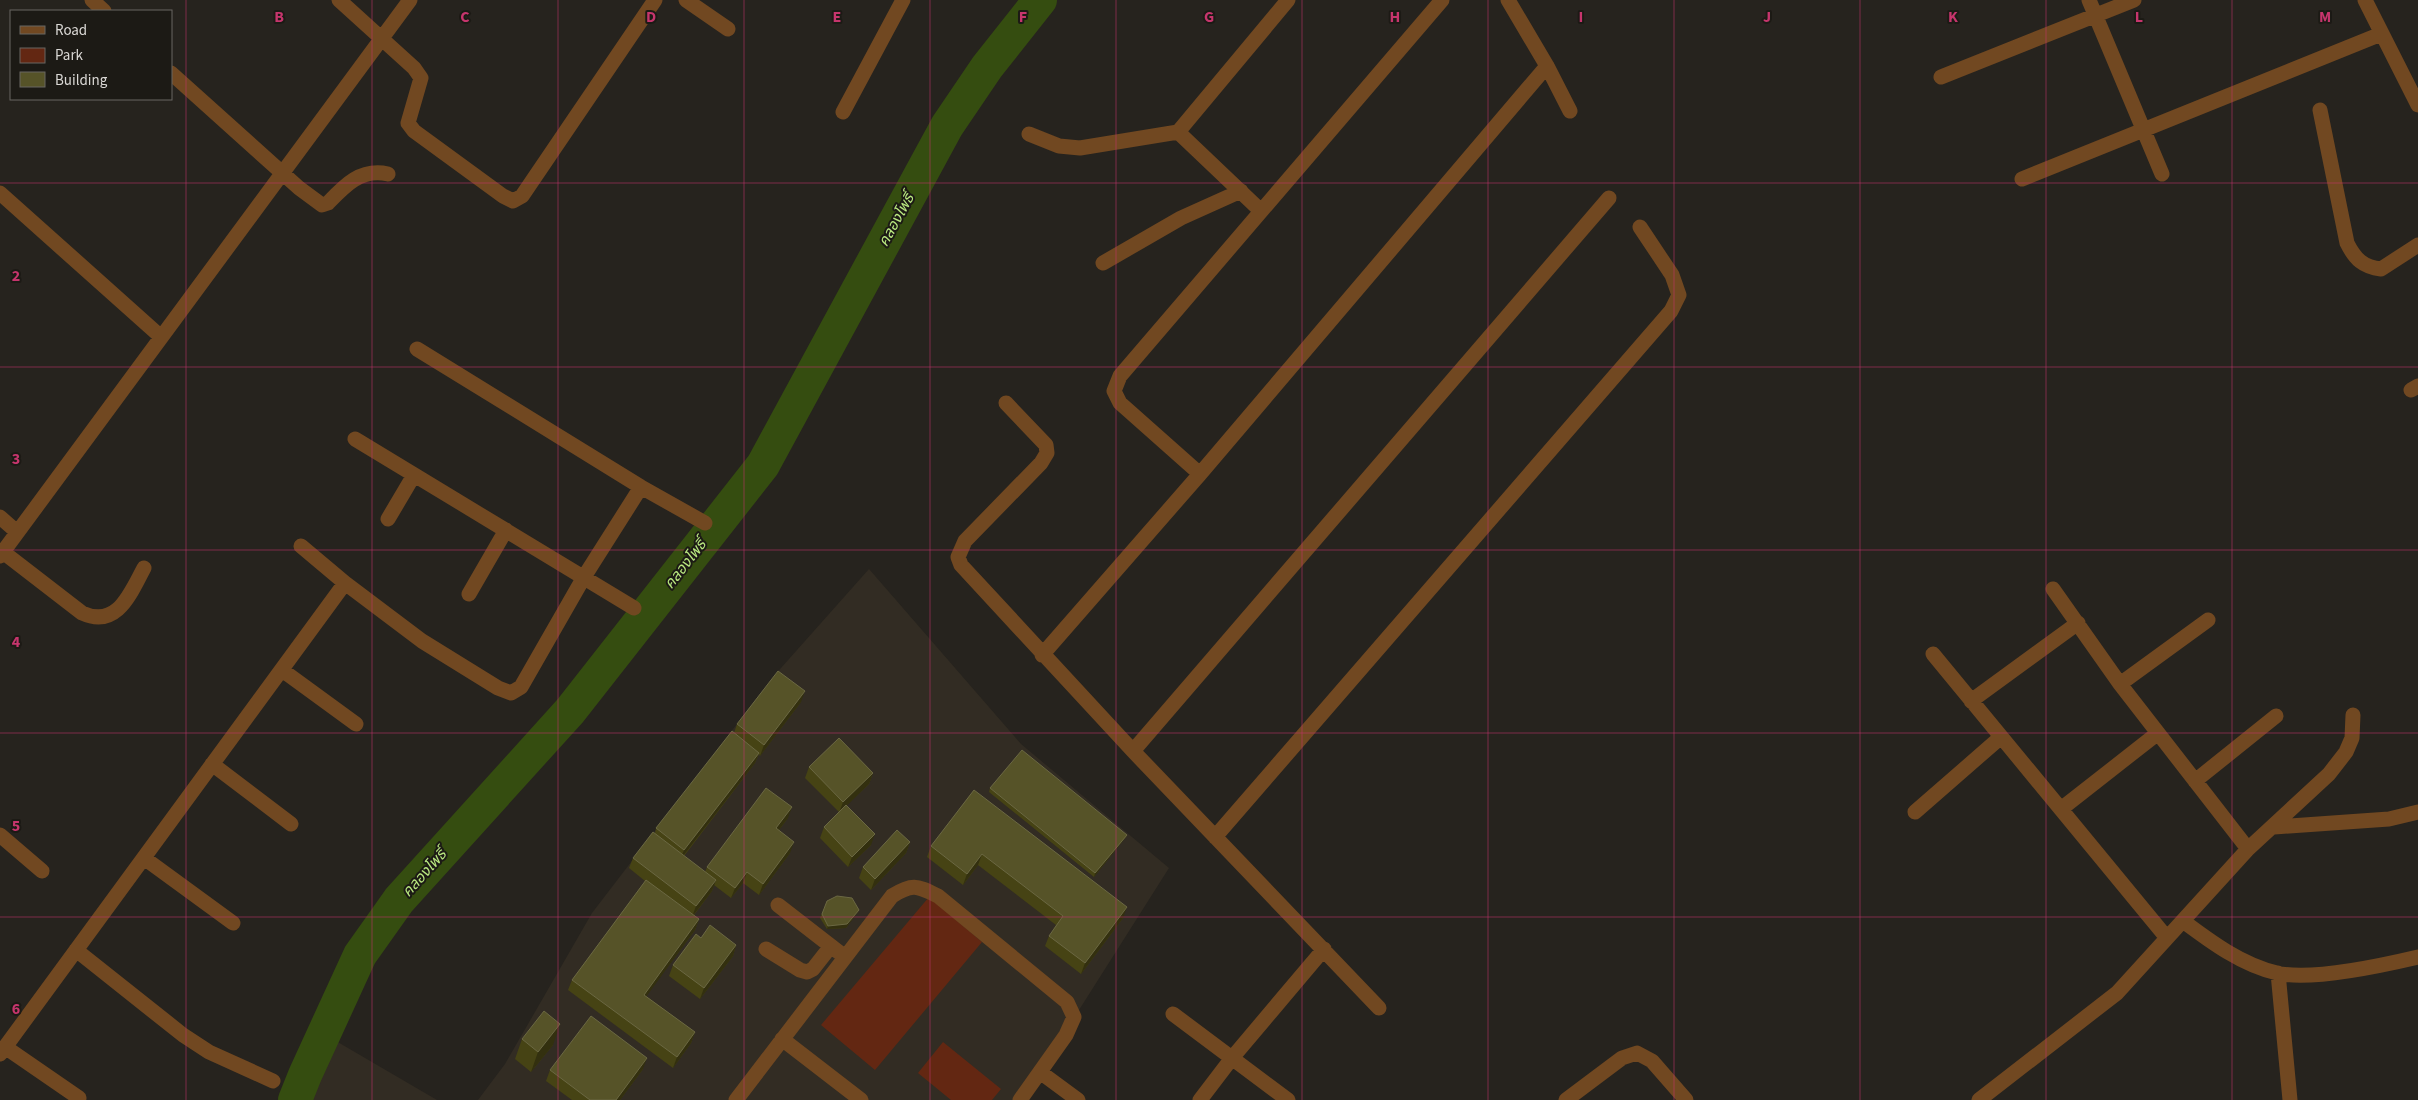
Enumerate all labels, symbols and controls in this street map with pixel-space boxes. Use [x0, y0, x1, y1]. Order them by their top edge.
text: B [274, 6, 284, 28]
text: C [460, 6, 470, 28]
text: D [646, 6, 656, 28]
text: E [833, 6, 841, 28]
text: F [1019, 6, 1027, 28]
text: G [1204, 6, 1214, 28]
text: H [1390, 6, 1400, 28]
text: I [1579, 6, 1583, 28]
text: J [1763, 6, 1771, 28]
text: K [1948, 6, 1958, 28]
text: L [2135, 6, 2143, 28]
text: M [2319, 6, 2331, 28]
legend [10, 10, 172, 100]
text: Road [55, 20, 87, 41]
text: Park [55, 45, 84, 66]
text: Building [55, 70, 108, 91]
water label: คลองโพธิ์ [873, 186, 922, 250]
text: 2 [12, 265, 20, 287]
text: 3 [12, 448, 20, 470]
water label: คลองโพธิ์ [659, 532, 714, 593]
text: 4 [12, 631, 21, 653]
text: 5 [12, 815, 20, 837]
water label: คลองโพธิ์ [397, 842, 454, 902]
text: 6 [12, 998, 20, 1020]

